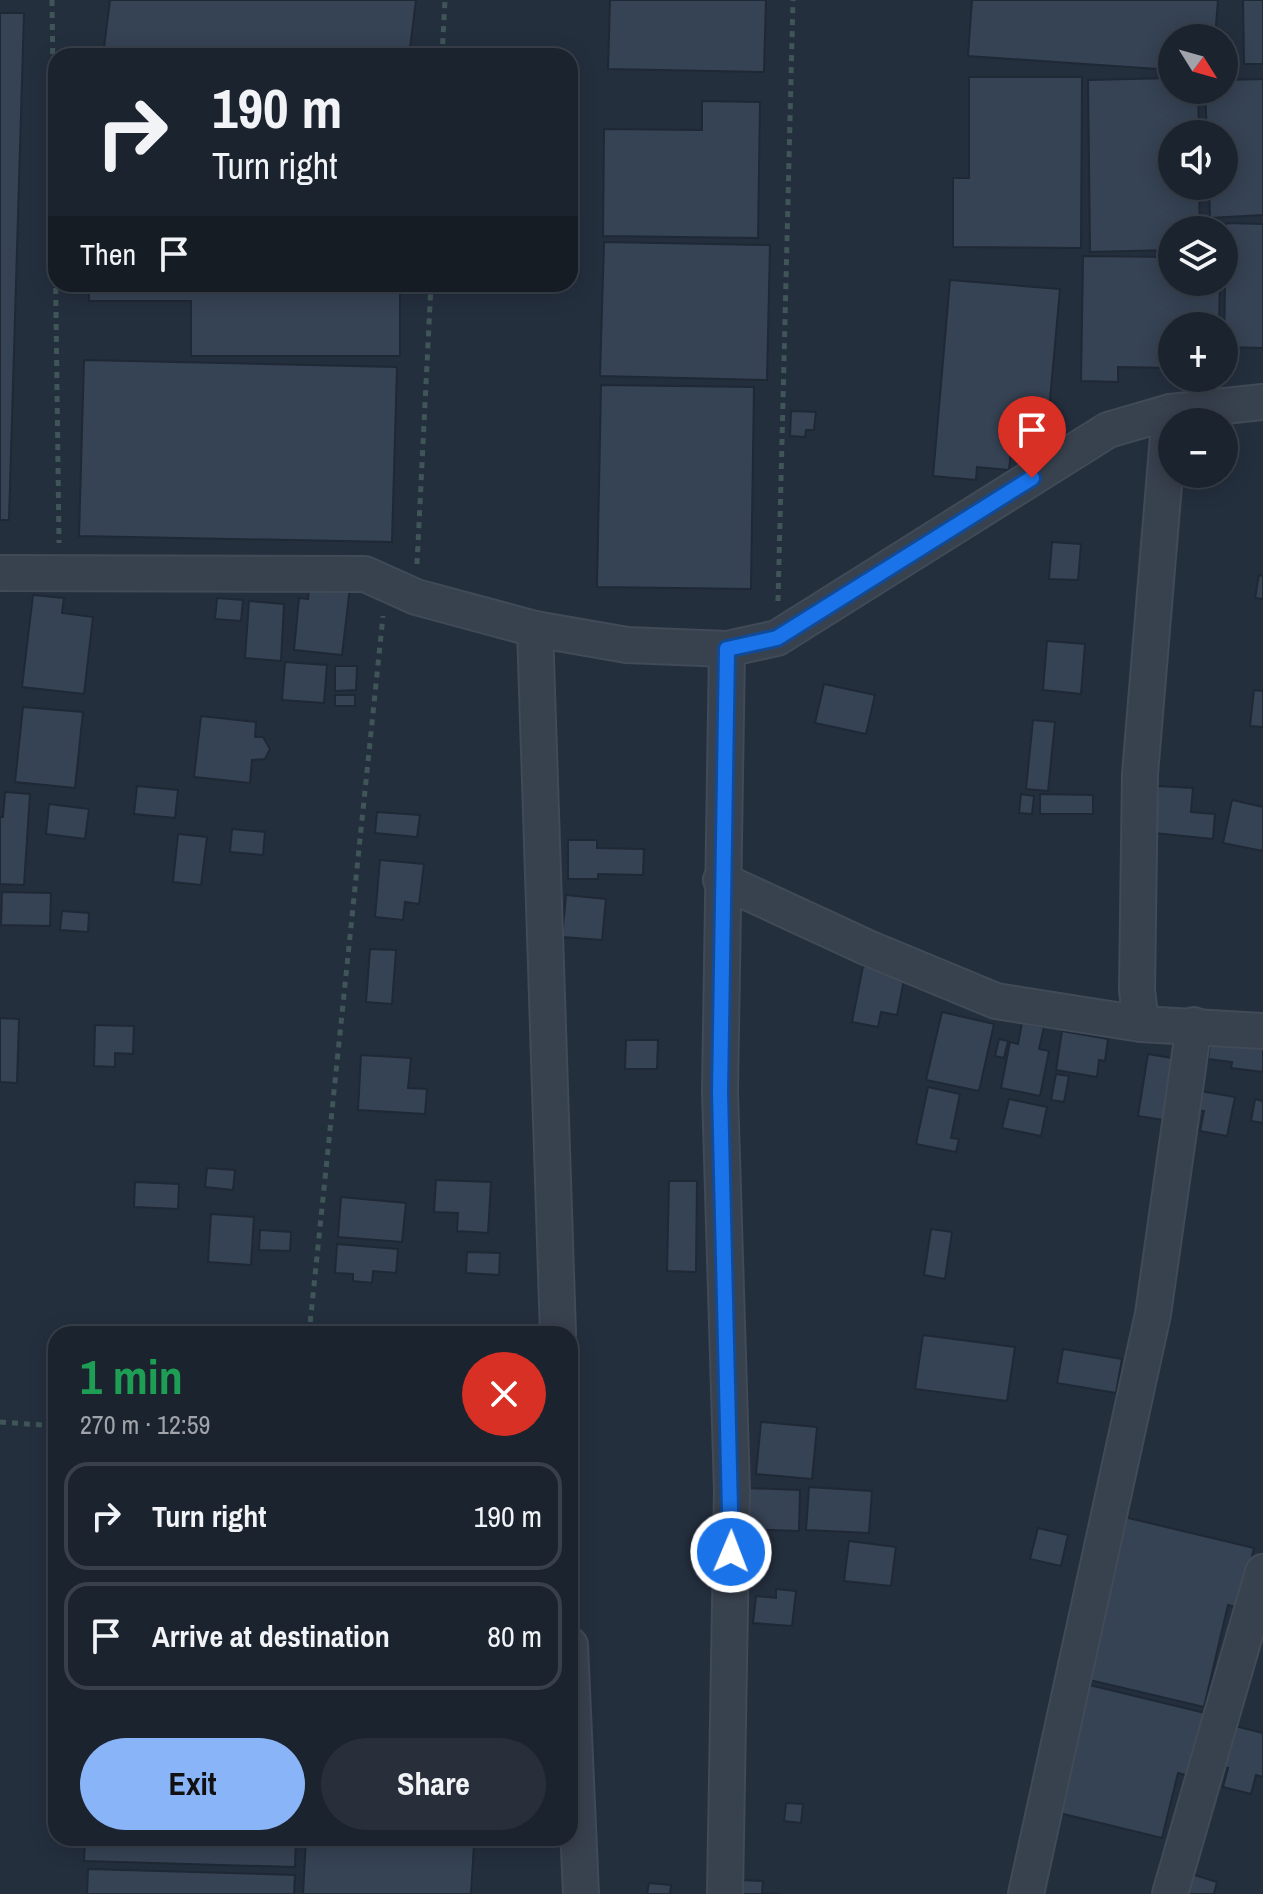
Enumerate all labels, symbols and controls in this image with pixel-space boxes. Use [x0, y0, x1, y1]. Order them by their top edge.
north arrow [1158, 24, 1238, 104]
map controls [1158, 24, 1238, 488]
text: 190 m [212, 70, 342, 145]
icon: right [80, 80, 184, 184]
button: sound [1158, 120, 1238, 200]
text: Turn right [212, 142, 337, 190]
button: layers [1158, 216, 1238, 296]
icon: arrive [152, 232, 196, 276]
text: Then [80, 234, 136, 274]
button: + [1158, 312, 1238, 392]
pin [998, 396, 1066, 478]
icon: arrive [1010, 408, 1054, 452]
button: − [1158, 408, 1238, 488]
text: 1 min [80, 1344, 183, 1409]
button: close [462, 1352, 546, 1436]
text: 270 m · 12:59 [80, 1407, 210, 1442]
icon: right [84, 1494, 128, 1538]
text: Turn right [152, 1496, 266, 1536]
text: 190 m [474, 1496, 542, 1536]
position arrow [689, 1510, 773, 1594]
icon: arrive [84, 1614, 128, 1658]
text: Arrive at destination [152, 1616, 390, 1656]
text: 80 m [487, 1616, 542, 1656]
button: Exit [80, 1738, 305, 1830]
button: Share [321, 1738, 546, 1830]

